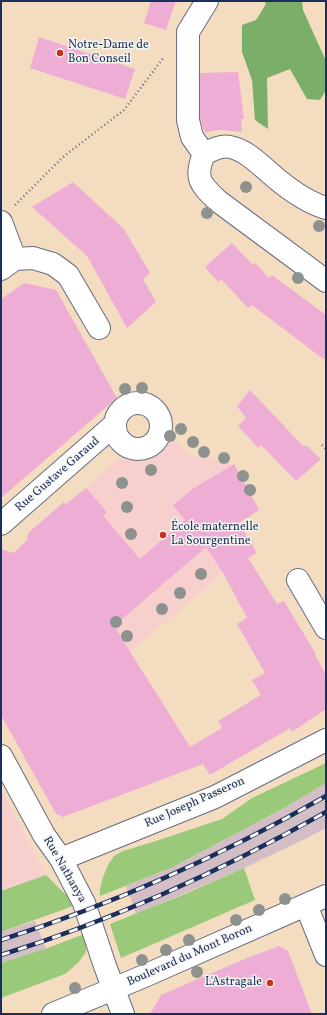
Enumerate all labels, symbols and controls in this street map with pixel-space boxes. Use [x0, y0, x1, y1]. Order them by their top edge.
place label: Notre-Dame de Bon Conseil [68, 39, 149, 67]
marker: Notre-Dame de Bon Conseil [55, 48, 65, 58]
street label: Rue Gustave Garaud [13, 434, 103, 516]
place label: École maternelle La Sourgentine [171, 521, 258, 549]
marker: École maternelle La Sourgentine [158, 530, 168, 540]
street label: Rue Joseph Passeron [143, 774, 247, 832]
street label: Rue Nathanya [39, 834, 89, 906]
street label: Boulevard du Mont Boron [125, 922, 255, 990]
place label: L'Astragale [205, 976, 262, 990]
marker: L'Astragale [265, 978, 275, 988]

